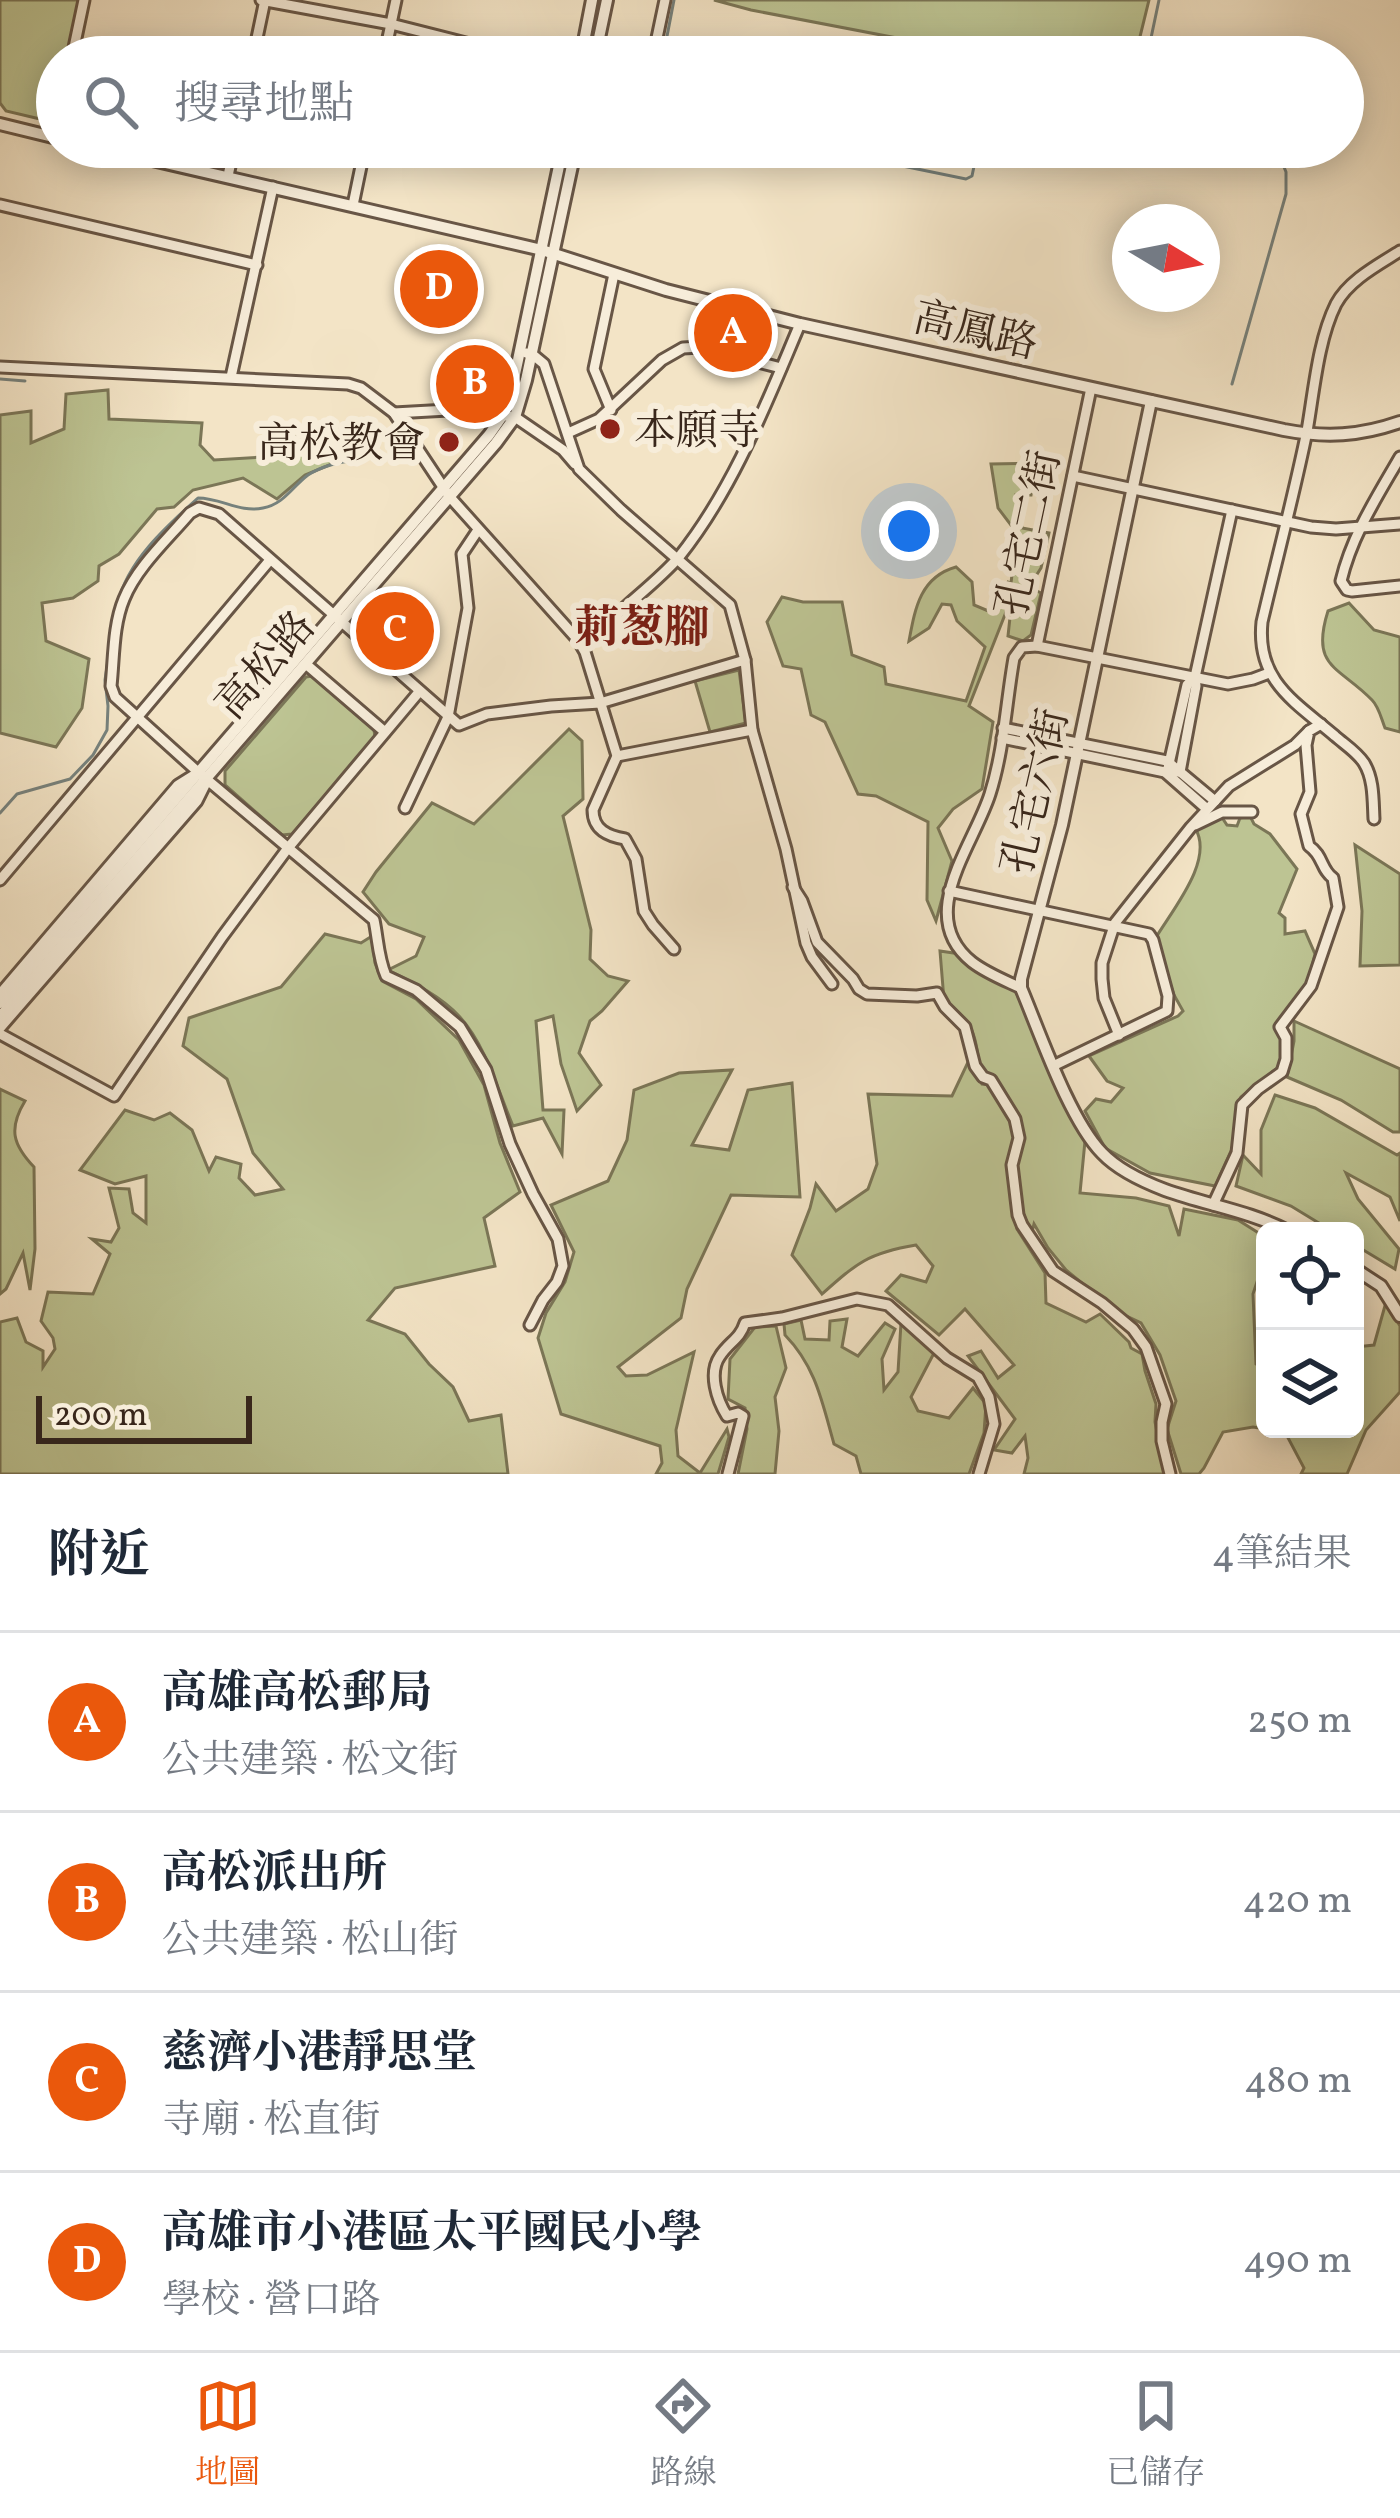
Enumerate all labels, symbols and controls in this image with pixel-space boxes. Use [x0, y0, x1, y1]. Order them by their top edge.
search box [36, 36, 1364, 168]
icon: search [78, 69, 144, 135]
text: 搜尋地點 [174, 75, 354, 138]
north arrow [1112, 204, 1220, 312]
pin: D [400, 244, 478, 334]
pin: A [694, 288, 772, 378]
street label: 高鳳路 [907, 290, 1043, 376]
pin: B [436, 339, 514, 429]
place label: 本願寺 [634, 404, 760, 463]
marker: 本願寺 [597, 416, 623, 442]
place label: 高松教會 [257, 417, 425, 476]
marker: 高松教會 [436, 429, 462, 455]
street label: 孔宅二街 [985, 446, 1078, 622]
your location [879, 501, 939, 561]
pin: C [356, 586, 434, 676]
district label: 莿葱腳 [574, 599, 710, 662]
street label: 高松路 [204, 600, 331, 734]
street label: 孔宅六街 [991, 704, 1086, 881]
map controls [1256, 1222, 1364, 1438]
button: locate [1256, 1222, 1364, 1330]
button: layers [1256, 1330, 1364, 1438]
scale bar [36, 1390, 252, 1443]
text: 200 m [54, 1394, 148, 1440]
text: 附近 [48, 1522, 150, 1593]
text: 4筆結果 [1212, 1529, 1352, 1583]
text: 高雄高松郵局 [162, 1664, 432, 1727]
text: A [73, 1695, 101, 1749]
text: 250 m [1247, 1695, 1352, 1749]
text: 公共建築 · 松文街 [162, 1735, 458, 1789]
text: 高松派出所 [162, 1844, 387, 1907]
text: B [74, 1875, 100, 1929]
text: 420 m [1242, 1875, 1352, 1929]
text: 公共建築 · 松山街 [162, 1915, 458, 1969]
text: 慈濟小港靜思堂 [162, 2024, 477, 2087]
text: C [74, 2055, 100, 2109]
text: 480 m [1244, 2055, 1352, 2109]
text: 寺廟 · 松直街 [162, 2095, 380, 2149]
text: 高雄市小港區太平國民小學 [162, 2204, 702, 2267]
text: D [73, 2235, 101, 2289]
text: 490 m [1243, 2235, 1352, 2289]
text: 學校 · 營口路 [162, 2275, 380, 2329]
tab: 地圖 [195, 2373, 261, 2498]
tab: 路線 [650, 2373, 716, 2498]
tab: 已儲存 [1106, 2373, 1205, 2498]

